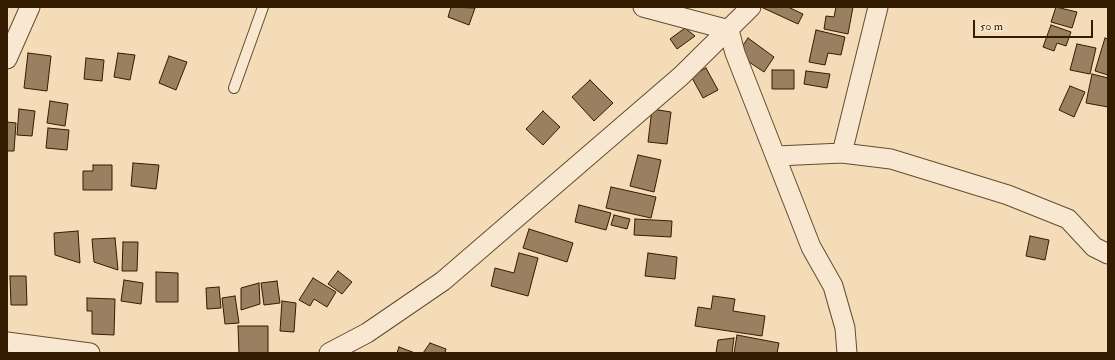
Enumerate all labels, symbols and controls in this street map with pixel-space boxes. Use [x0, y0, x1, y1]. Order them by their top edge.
scale bar [975, 12, 1095, 38]
text: 50 m [980, 19, 1003, 34]

